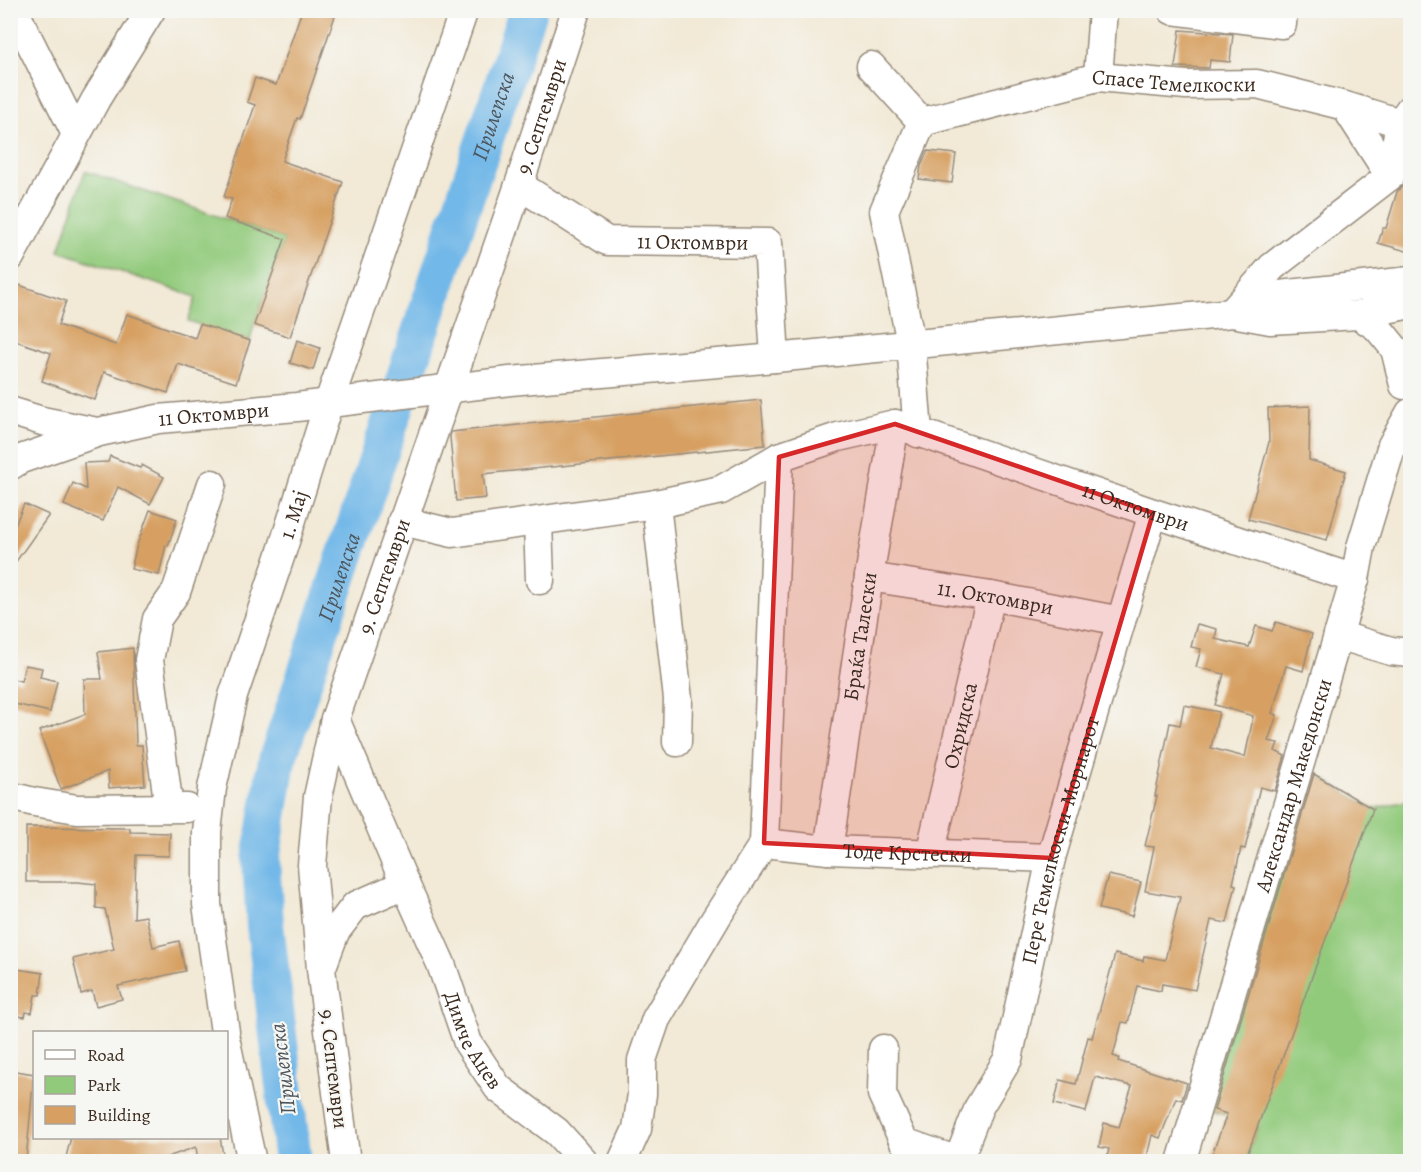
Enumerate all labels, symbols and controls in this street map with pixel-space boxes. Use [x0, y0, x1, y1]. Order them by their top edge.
street label: 9. Септември [509, 55, 573, 178]
street label: Спасе Темелкоски [1091, 63, 1256, 99]
water label: Прилепска [465, 68, 522, 165]
street label: 11 Октомври [637, 227, 749, 257]
street label: 11 Октомври [157, 395, 270, 433]
street label: 11 Октомври [1078, 476, 1193, 538]
street label: 1. Мај [273, 487, 314, 543]
street label: 9. Септември [351, 515, 417, 638]
water label: Прилепска [310, 529, 368, 626]
street label: Браќа Талески [837, 570, 884, 703]
street label: 11. Октомври [935, 574, 1056, 622]
street label: Александар Македонски [1248, 675, 1339, 897]
street label: Охридска [937, 679, 984, 771]
street label: Пере Темелкоски-Морнарот [1015, 713, 1106, 967]
street label: Тоде Крстески [842, 837, 973, 869]
street label: Димче Ацев [437, 988, 509, 1095]
street label: 9. Септември [313, 1008, 355, 1130]
water label: Прилепска [262, 1021, 303, 1116]
legend [33, 1031, 228, 1139]
text: Road [87, 1043, 125, 1067]
text: Park [87, 1073, 121, 1097]
text: Building [87, 1103, 151, 1127]

